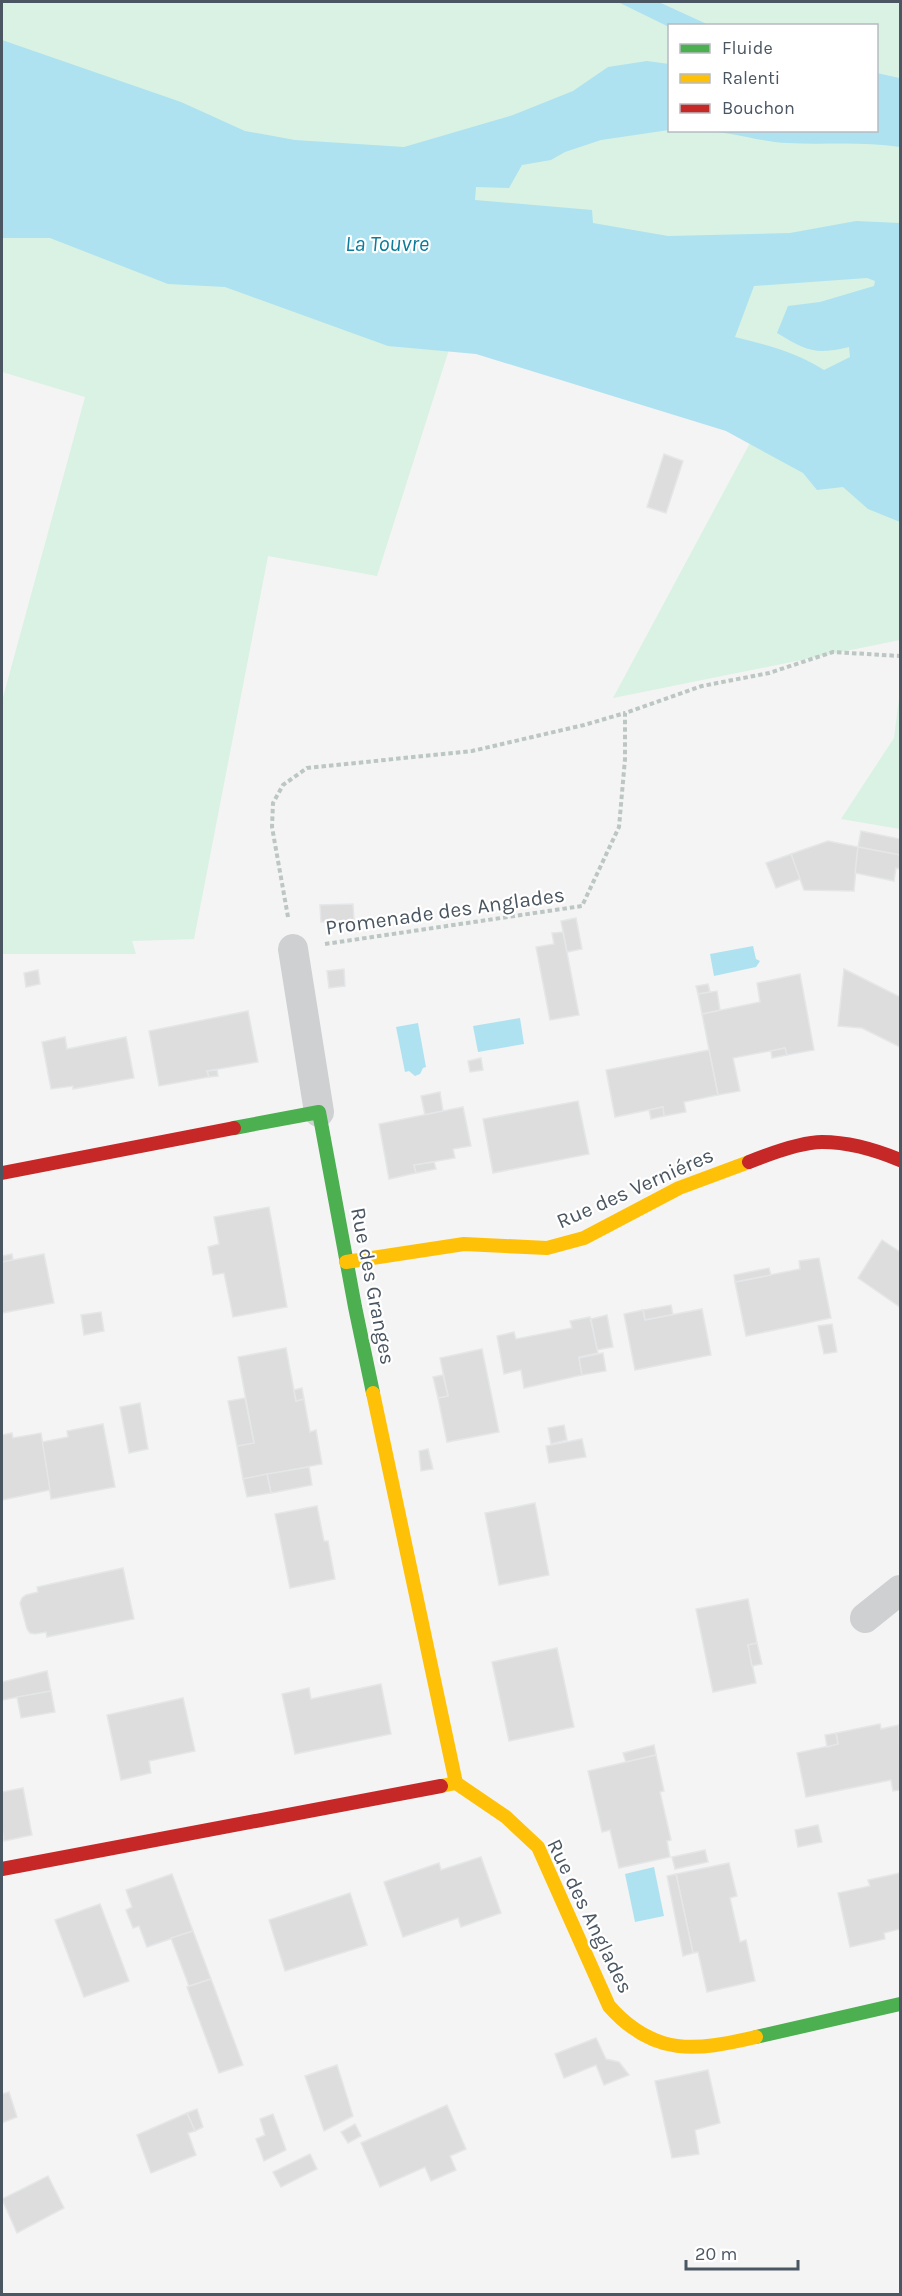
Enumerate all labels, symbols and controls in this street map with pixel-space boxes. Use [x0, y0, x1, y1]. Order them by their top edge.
legend [668, 24, 878, 132]
text: Fluide [722, 37, 773, 59]
text: Ralenti [722, 67, 780, 89]
text: Bouchon [722, 97, 795, 119]
water label: La Touvre [345, 231, 429, 257]
street label: Promenade des Anglades [324, 882, 566, 940]
street label: Rue des Verniéres [553, 1143, 717, 1233]
street label: Rue des Granges [346, 1205, 400, 1367]
street label: Rue des Anglades [542, 1835, 638, 1997]
scale bar [686, 2233, 798, 2271]
text: 20 m [695, 2243, 737, 2265]

